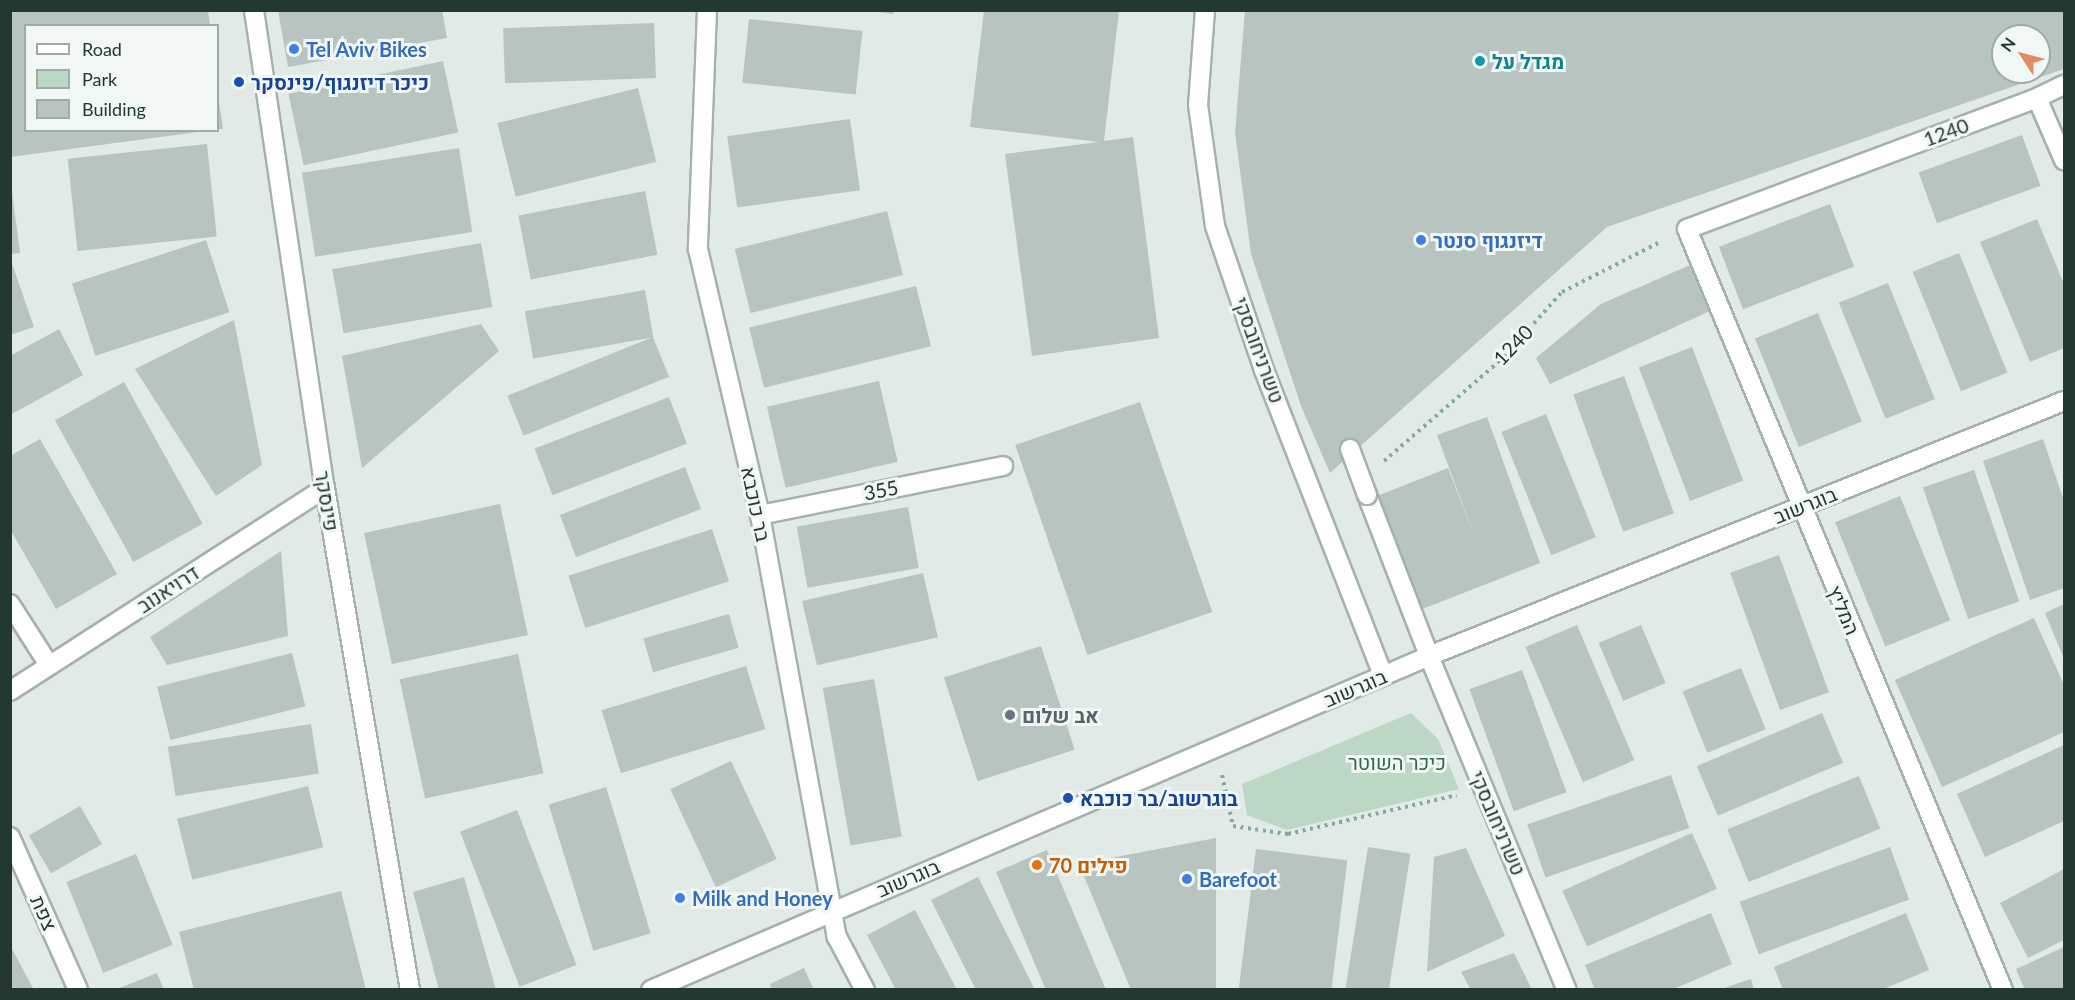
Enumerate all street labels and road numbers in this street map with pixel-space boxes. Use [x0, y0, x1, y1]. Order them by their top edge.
street label: 1240 [1920, 113, 1972, 151]
street label: טשרניחובסקי [1229, 294, 1289, 406]
street label: 1240 [1488, 320, 1538, 370]
street label: בר כוכבא [736, 464, 776, 544]
street label: פינסקר [310, 469, 344, 533]
street label: 355 [862, 475, 900, 505]
street label: בוגרשוב [1770, 481, 1840, 529]
street label: דרויאנוב [133, 560, 203, 618]
street label: המליץ [1823, 582, 1865, 638]
street label: בוגרשוב [1320, 664, 1390, 712]
street label: טשרניחובסקי [1465, 767, 1531, 879]
street label: בוגרשוב [873, 854, 943, 902]
street label: צפת [26, 892, 62, 934]

